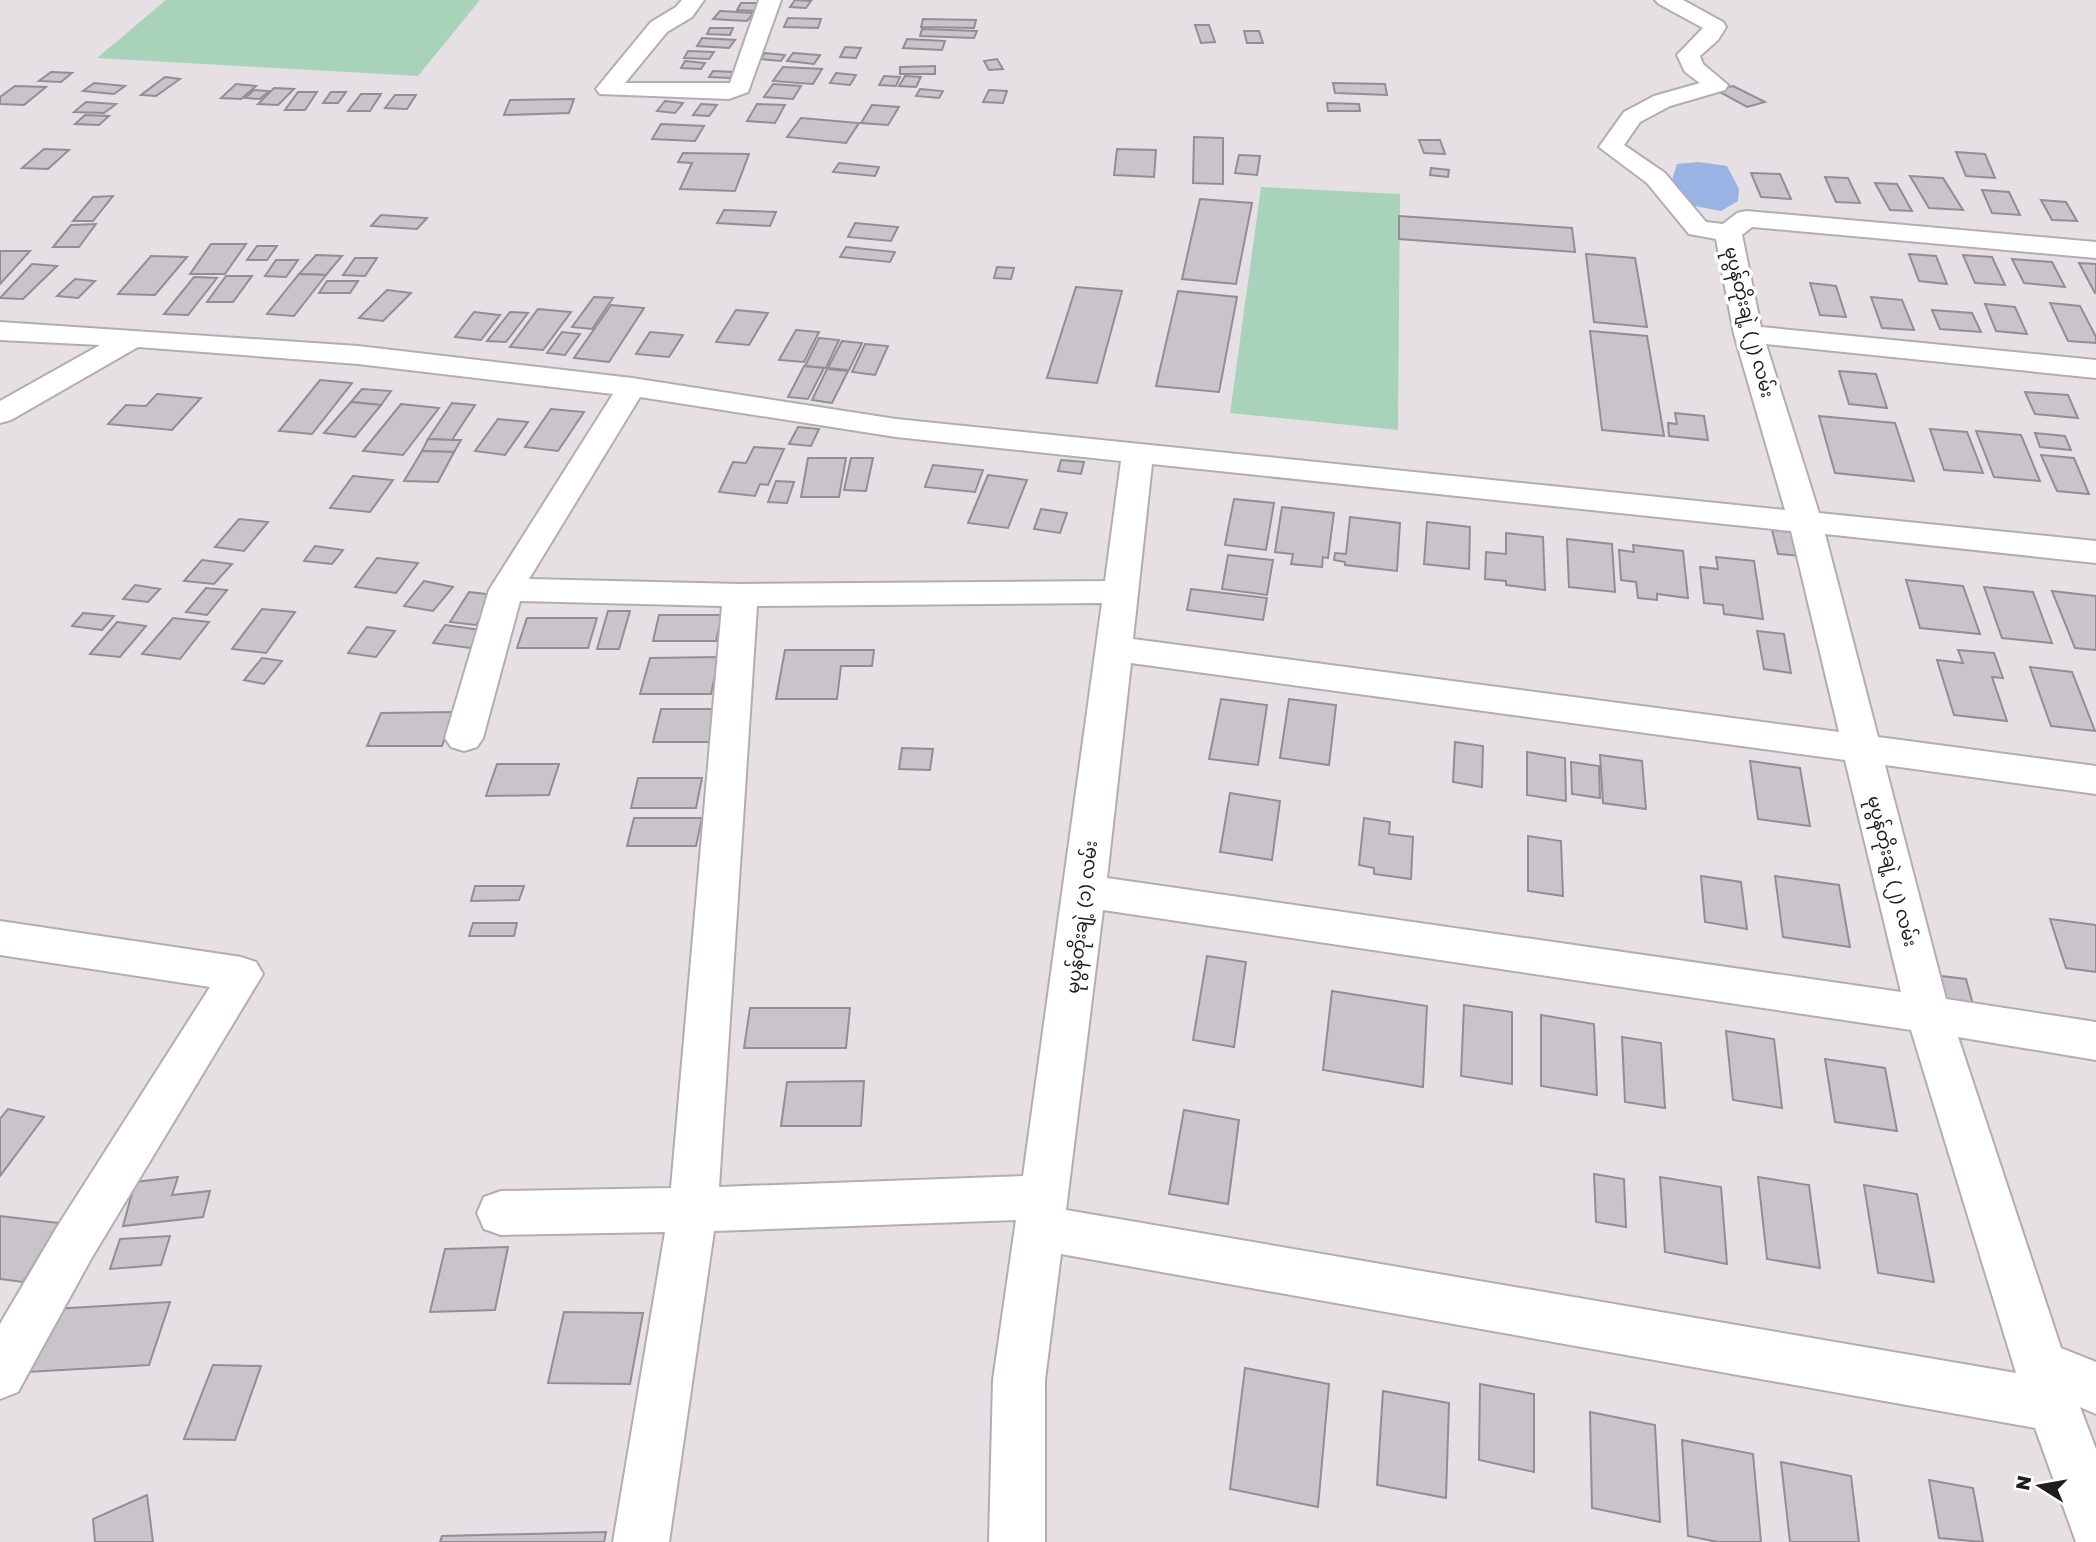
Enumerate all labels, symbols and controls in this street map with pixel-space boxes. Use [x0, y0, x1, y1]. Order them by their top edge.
street label: မုပွန်တိုးချဲ့ (၂) လမ်း [1716, 244, 1781, 401]
street label: မုပွန်တိုးချဲ့ (၂) လမ်း [1859, 793, 1924, 950]
street label: မုပွန်တိုးချဲ့ (၁) လမ်း [1059, 839, 1106, 995]
north arrow [2005, 1451, 2075, 1521]
text: N [2010, 1473, 2035, 1492]

